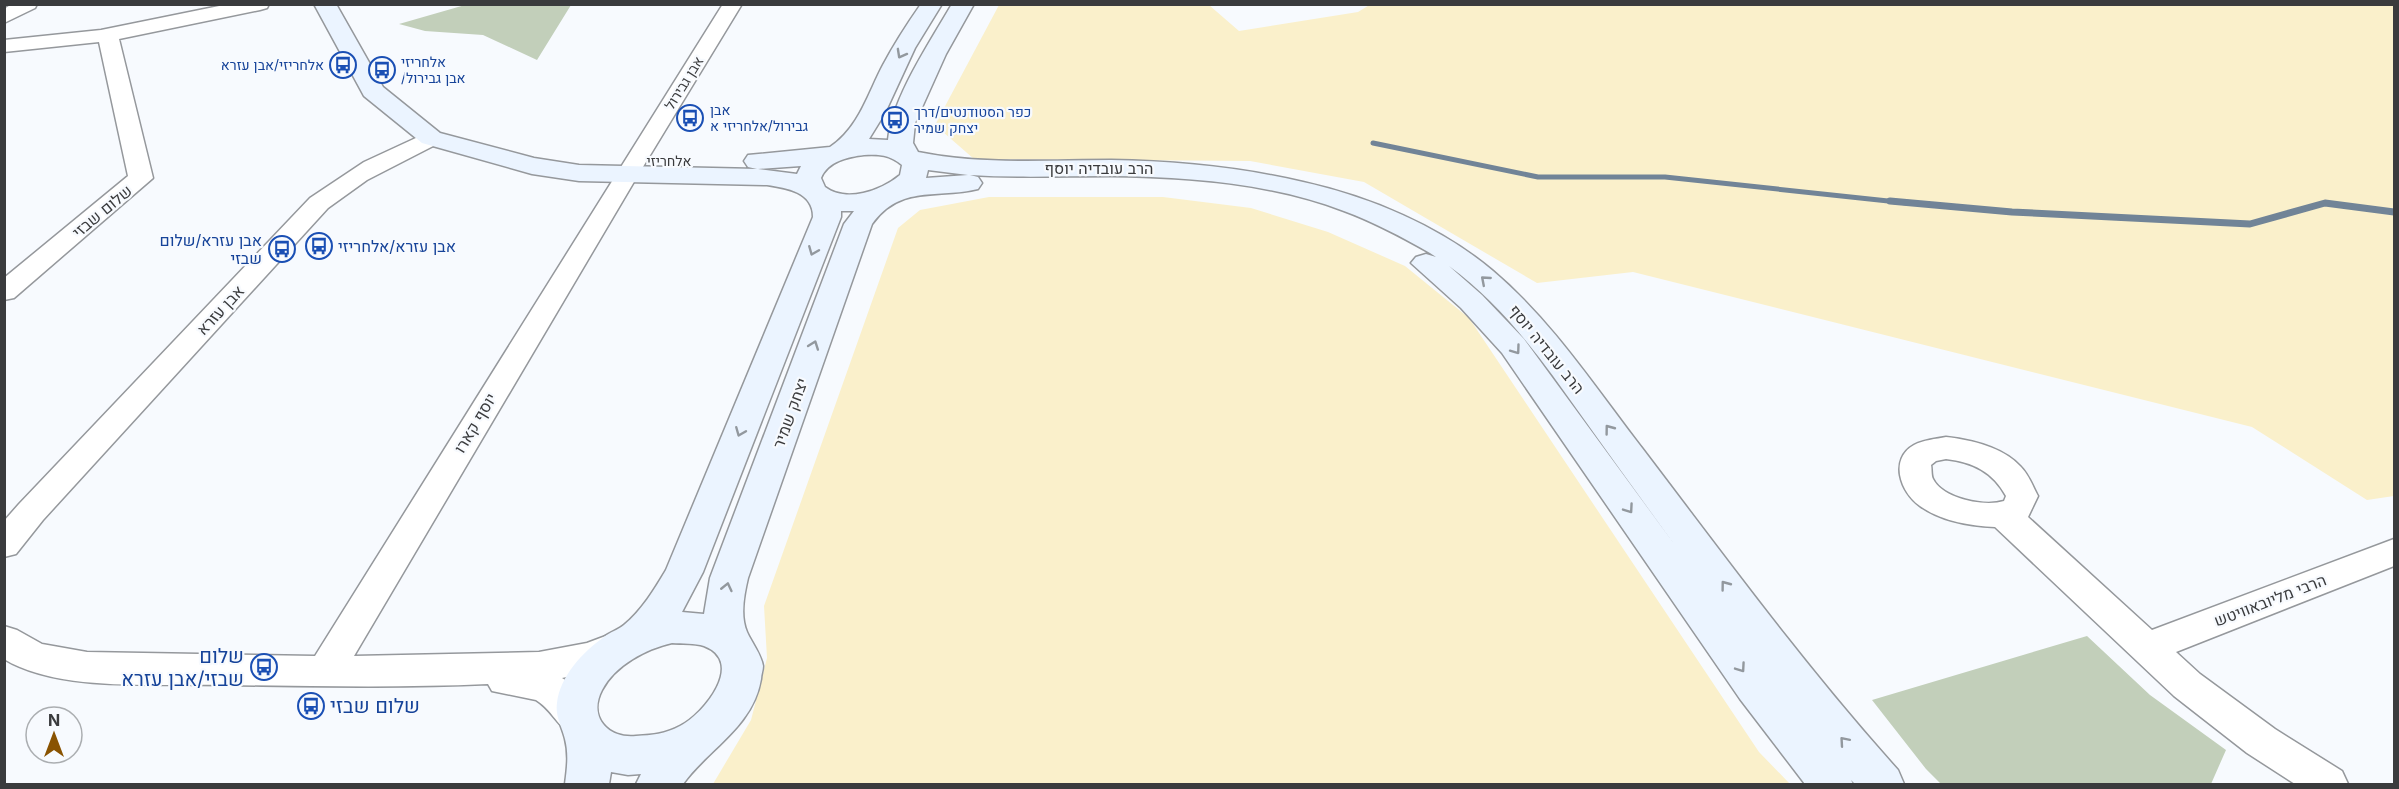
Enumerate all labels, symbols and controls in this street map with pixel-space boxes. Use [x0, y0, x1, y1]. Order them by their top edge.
one-way arrow [897, 48, 908, 58]
bus stop icon: אלחריזי/אבן עזרא [328, 50, 358, 80]
place label: אלחריזי /אבן גבירול [401, 53, 466, 86]
street label: אבן גבירול [661, 53, 707, 112]
bus stop icon: אלחריזי /אבן גבירול [367, 55, 397, 85]
place label: אלחריזי/אבן עזרא [221, 56, 324, 73]
place label: אבן גבירול/אלחריזי א [710, 101, 808, 134]
bus stop icon: אבן גבירול/אלחריזי א [675, 103, 705, 133]
place label: כפר הסטודנטים/דרך יצחק שמיר [914, 103, 1031, 136]
bus stop icon: כפר הסטודנטים/דרך יצחק שמיר [880, 105, 910, 135]
street label: אלחריזי [647, 152, 691, 169]
street label: הרב עובדיה יוסף [1045, 158, 1153, 178]
street label: שלום שבזי [68, 180, 136, 242]
place label: אבן עזרא/שלום שבזי [160, 230, 262, 268]
bus stop icon: אבן עזרא/אלחריזי [304, 231, 334, 261]
bus stop icon: אבן עזרא/שלום שבזי [267, 234, 297, 264]
place label: אבן עזרא/אלחריזי [338, 236, 456, 256]
one-way arrow [808, 245, 820, 256]
one-way arrow [1481, 276, 1492, 287]
street label: אבן עזרא [192, 281, 248, 339]
street label: הרב עובדיה יוסף [1505, 300, 1589, 398]
one-way arrow [807, 340, 820, 351]
one-way arrow [1508, 343, 1519, 354]
street label: יצחק שמיר [768, 375, 812, 451]
street label: יוסף קארו [449, 389, 501, 457]
one-way arrow [1606, 424, 1617, 435]
one-way arrow [735, 426, 747, 437]
one-way arrow [1622, 502, 1633, 513]
street label: הרבי מליובאוויטש [2211, 569, 2329, 631]
one-way arrow [1722, 581, 1733, 592]
one-way arrow [720, 583, 733, 593]
place label: שלום שבזי/אבן עזרא [121, 644, 244, 691]
bus stop icon: שלום שבזי/אבן עזרא [249, 652, 279, 682]
one-way arrow [1734, 661, 1745, 672]
bus stop icon: שלום שבזי [296, 691, 326, 721]
place label: שלום שבזי [330, 694, 420, 718]
north arrow [24, 705, 84, 765]
text: N [48, 710, 60, 730]
one-way arrow [1840, 737, 1851, 748]

